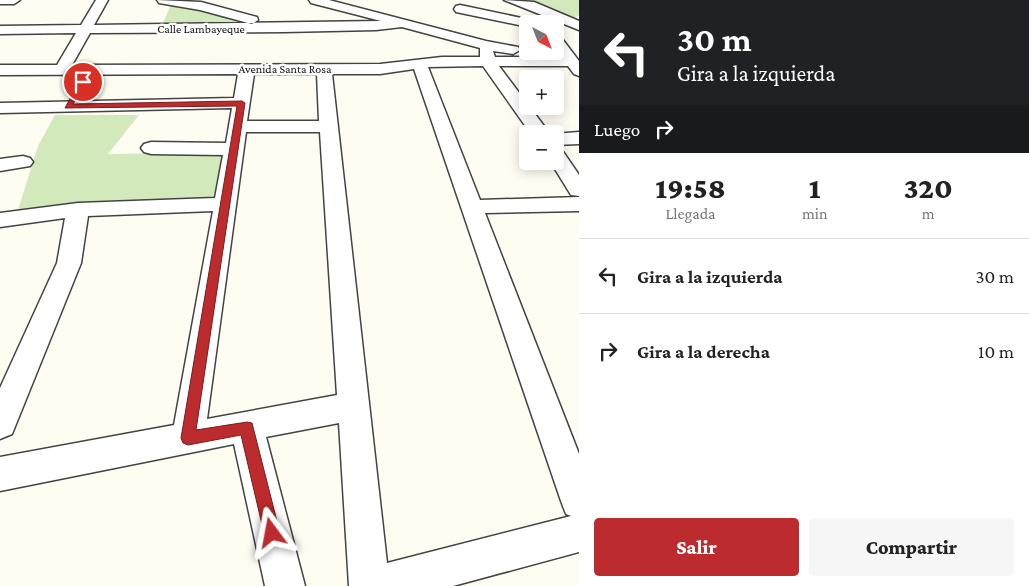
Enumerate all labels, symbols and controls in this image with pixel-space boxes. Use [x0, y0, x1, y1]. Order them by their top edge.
north arrow [519, 15, 564, 60]
map controls [519, 15, 564, 170]
icon: left [594, 20, 659, 85]
text: 30 m [677, 20, 752, 59]
street label: Calle Lambayeque [157, 22, 245, 36]
pin [62, 61, 104, 103]
text: Gira a la izquierda [677, 61, 835, 86]
street label: Avenida Santa Rosa [238, 62, 332, 76]
icon: arrive [69, 68, 97, 96]
button: + [519, 70, 564, 115]
icon: right [650, 115, 678, 143]
text: Luego [594, 119, 640, 140]
button: − [519, 125, 564, 170]
text: 19:58 [655, 171, 726, 204]
text: 1 [809, 171, 821, 204]
text: 320 [904, 171, 953, 204]
text: Llegada [665, 205, 715, 222]
text: min [802, 205, 828, 222]
text: m [922, 205, 935, 222]
icon: left [594, 262, 622, 290]
text: Gira a la izquierda [637, 266, 783, 287]
text: 30 m [975, 266, 1014, 287]
icon: right [594, 337, 622, 365]
text: Gira a la derecha [637, 341, 770, 362]
text: 10 m [978, 341, 1014, 362]
position arrow [245, 506, 297, 558]
button: Salir [594, 518, 799, 576]
button: Compartir [809, 518, 1014, 576]

